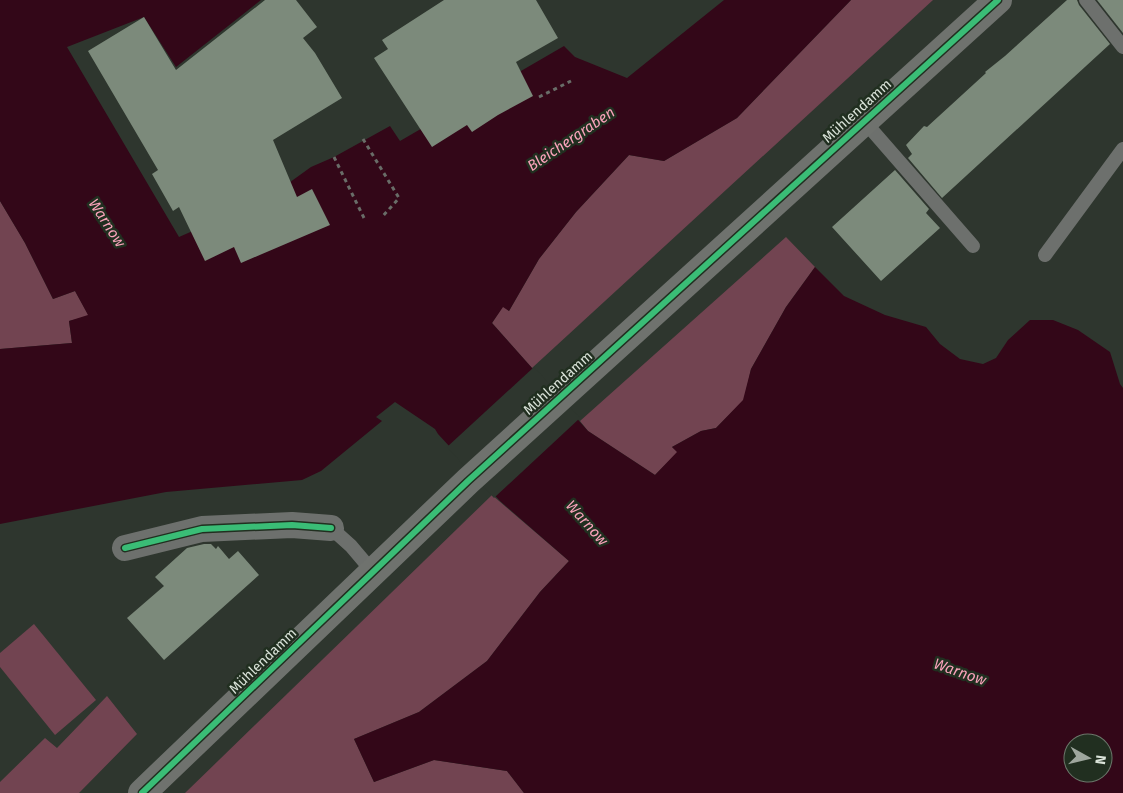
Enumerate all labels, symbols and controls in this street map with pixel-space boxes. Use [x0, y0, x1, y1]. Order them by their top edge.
street label: Mühlendamm [819, 76, 895, 146]
water label: Bleichergraben [524, 103, 618, 175]
water label: Warnow [85, 195, 130, 251]
street label: Mühlendamm [520, 348, 596, 418]
water label: Warnow [562, 497, 612, 549]
street label: Mühlendamm [226, 625, 300, 697]
water label: Warnow [931, 655, 989, 689]
north arrow [1063, 733, 1113, 783]
text: N [1091, 754, 1109, 766]

